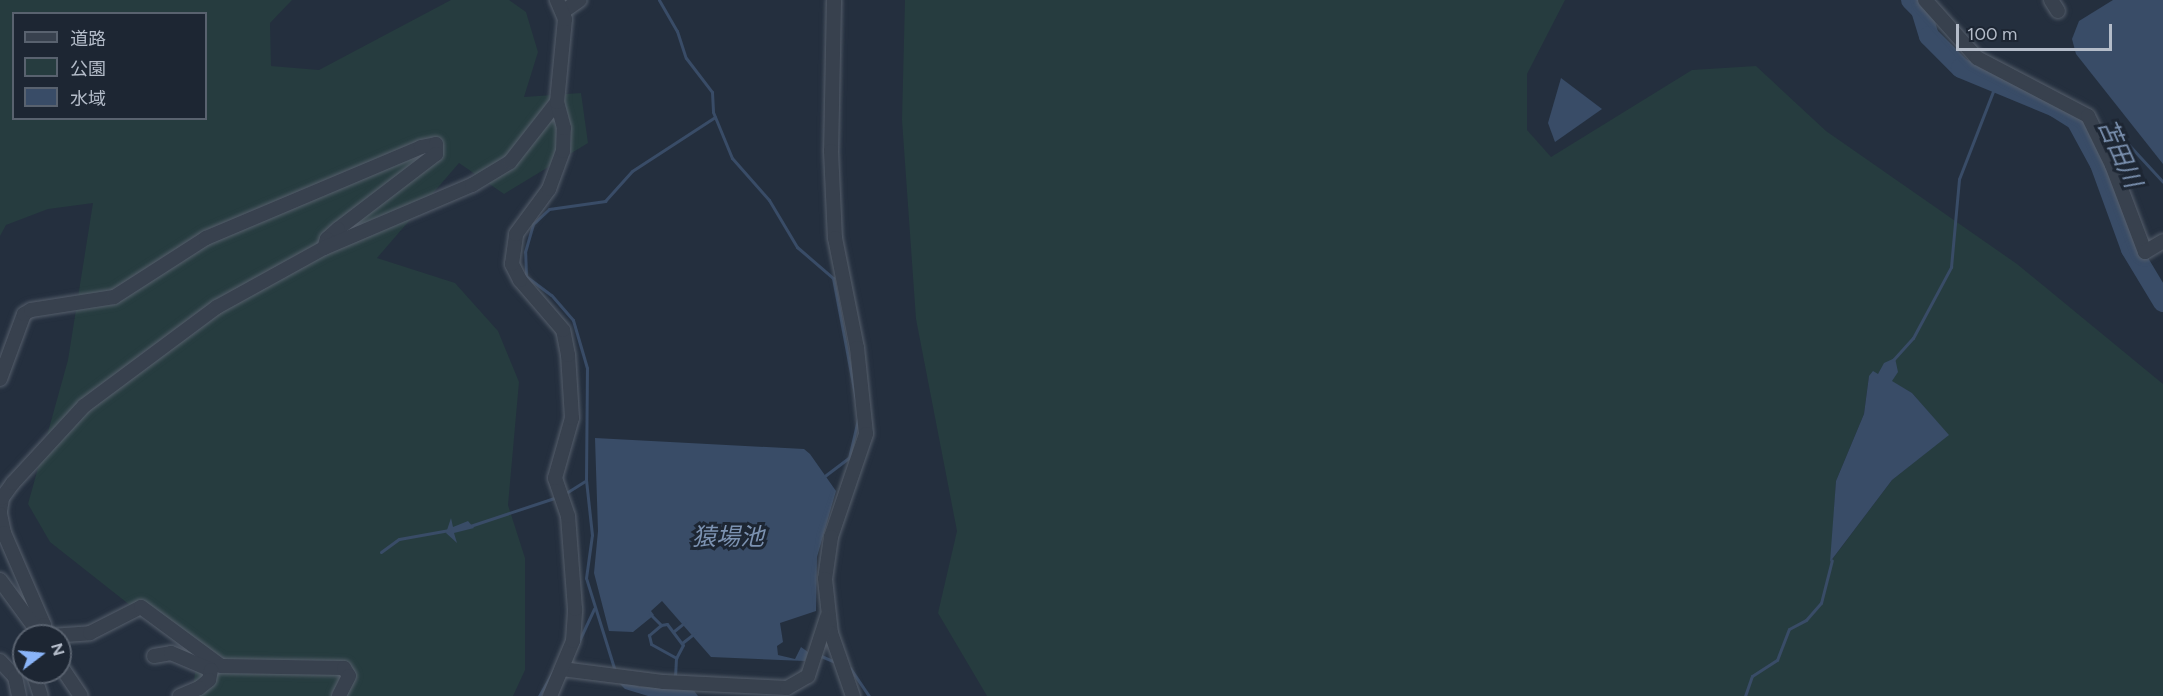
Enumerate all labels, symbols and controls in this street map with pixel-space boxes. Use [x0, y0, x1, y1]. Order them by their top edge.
legend [12, 12, 207, 120]
scale bar [1959, 12, 2115, 50]
text: 100 m [1967, 23, 2017, 45]
text: 道路 [70, 28, 106, 50]
text: 公園 [70, 58, 106, 80]
text: 水域 [70, 88, 106, 110]
water label: 苫田川 [2092, 114, 2148, 192]
water label: 猿場池 [692, 523, 764, 551]
north arrow [12, 624, 72, 684]
text: N [47, 641, 69, 658]

